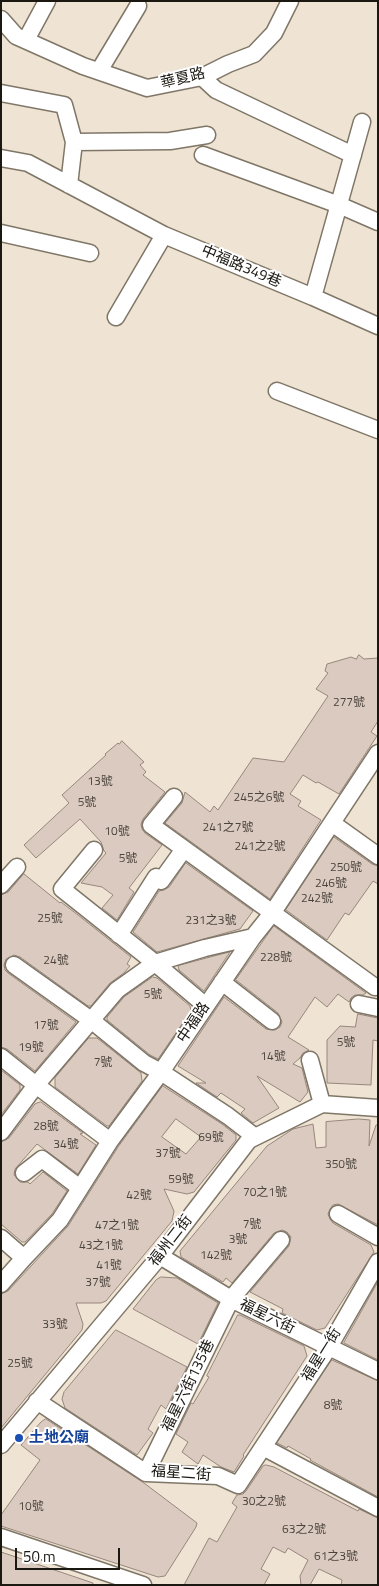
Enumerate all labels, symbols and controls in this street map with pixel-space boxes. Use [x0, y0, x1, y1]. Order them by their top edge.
street label: 華夏路 [159, 65, 207, 93]
street label: 中福路349巷 [198, 242, 284, 292]
house number: 277號 [333, 696, 365, 710]
house number: 13號 [87, 775, 113, 789]
house number: 245之6號 [234, 791, 284, 805]
house number: 5號 [78, 796, 96, 810]
house number: 241之7號 [203, 821, 253, 835]
house number: 10號 [104, 825, 130, 839]
house number: 241之2號 [235, 840, 285, 854]
house number: 5號 [119, 852, 137, 866]
house number: 250號 [330, 861, 362, 875]
house number: 246號 [315, 877, 347, 891]
house number: 242號 [301, 892, 333, 906]
house number: 25號 [37, 912, 63, 926]
house number: 231之3號 [186, 914, 236, 928]
house number: 228號 [260, 951, 292, 965]
house number: 24號 [43, 954, 69, 968]
house number: 5號 [144, 988, 162, 1002]
street label: 中福路 [174, 999, 214, 1047]
house number: 17號 [33, 1019, 59, 1033]
house number: 5號 [337, 1036, 355, 1050]
house number: 19號 [18, 1041, 44, 1055]
house number: 14號 [260, 1050, 286, 1064]
house number: 7號 [94, 1056, 112, 1070]
house number: 28號 [33, 1120, 59, 1134]
house number: 69號 [198, 1131, 224, 1145]
house number: 34號 [53, 1138, 79, 1152]
house number: 37號 [155, 1147, 181, 1161]
house number: 350號 [325, 1158, 357, 1172]
house number: 59號 [168, 1173, 194, 1187]
house number: 70之1號 [243, 1186, 287, 1200]
house number: 42號 [126, 1189, 152, 1203]
street label: 福州二街 [145, 1212, 197, 1270]
house number: 7號 [243, 1218, 261, 1232]
house number: 47之1號 [95, 1219, 139, 1233]
house number: 3號 [229, 1233, 247, 1247]
house number: 43之1號 [79, 1239, 123, 1253]
house number: 142號 [200, 1249, 232, 1263]
house number: 41號 [96, 1259, 122, 1273]
house number: 37號 [85, 1276, 111, 1290]
street label: 福星六街 [236, 1296, 298, 1338]
house number: 33號 [42, 1318, 68, 1332]
street label: 福星一街 [298, 1325, 346, 1385]
street label: 福星六街135巷 [159, 1337, 219, 1435]
house number: 25號 [7, 1357, 33, 1371]
house number: 8號 [324, 1399, 342, 1413]
place label: 土地公廟 [29, 1429, 89, 1447]
marker: 土地公廟 [13, 1432, 25, 1444]
street label: 福星二街 [150, 1463, 212, 1485]
house number: 30之2號 [242, 1495, 286, 1509]
house number: 10號 [18, 1500, 44, 1514]
house number: 63之2號 [282, 1523, 326, 1537]
scale bar [18, 1538, 122, 1570]
text: 50 m [23, 1545, 56, 1568]
house number: 61之3號 [314, 1550, 358, 1564]

